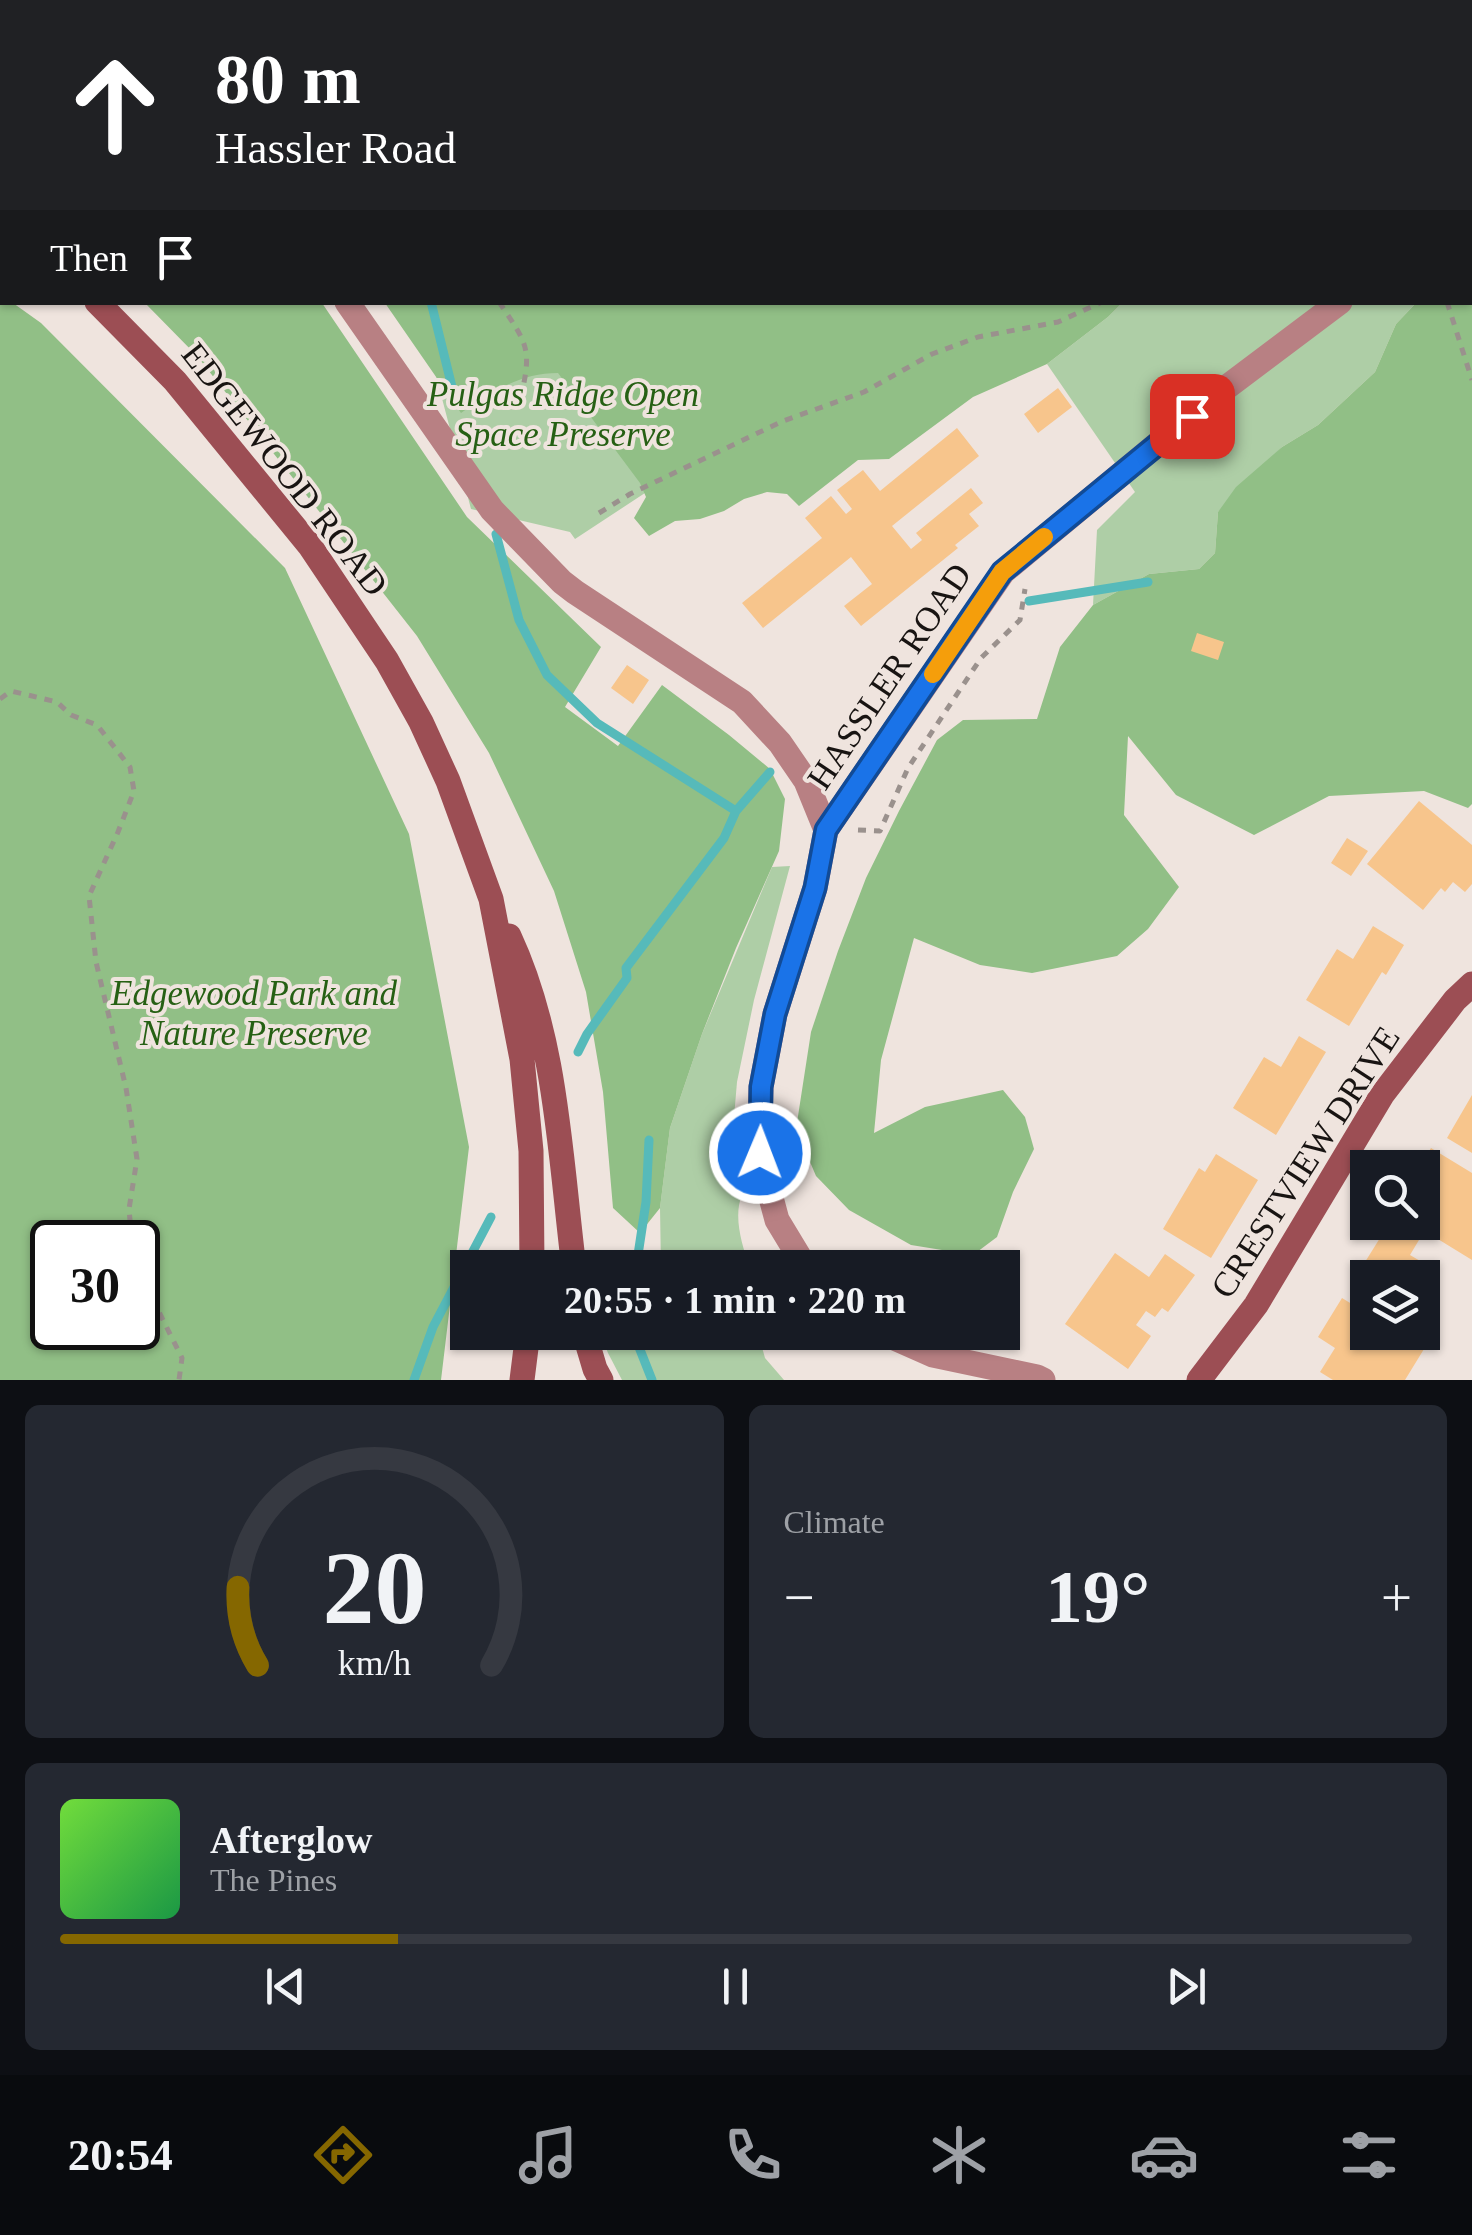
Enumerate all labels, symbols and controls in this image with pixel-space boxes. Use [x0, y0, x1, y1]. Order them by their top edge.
icon: ahead [50, 40, 180, 170]
text: 80 m [215, 41, 361, 118]
text: Hassler Road [215, 123, 456, 173]
icon: arrive [148, 230, 203, 285]
text: Then [50, 237, 128, 279]
street label: EDGEWOOD ROAD [174, 335, 395, 603]
pin [1150, 374, 1235, 459]
park label: Pulgas Ridge Open Space Preserve [426, 375, 699, 454]
icon: arrive [1165, 389, 1220, 444]
street label: HASSLER ROAD [800, 556, 979, 796]
park label: Edgewood Park and Nature Preserve [110, 974, 397, 1053]
street label: CRESTVIEW DRIVE [1203, 1019, 1408, 1305]
position arrow [708, 1101, 812, 1205]
map controls [1350, 1150, 1440, 1350]
button: search [1350, 1150, 1440, 1240]
speed limit sign: 30 [30, 1220, 160, 1350]
button: layers [1350, 1260, 1440, 1350]
text: 20:55 · 1 min · 220 m [564, 1279, 906, 1321]
text: Climate [784, 1504, 885, 1540]
text: 20 [322, 1530, 426, 1645]
text: 19° [1045, 1555, 1150, 1638]
text: − [784, 1567, 815, 1628]
text: + [1381, 1567, 1412, 1628]
text: km/h [338, 1643, 411, 1683]
text: Afterglow [210, 1819, 372, 1861]
text: The Pines [210, 1862, 337, 1898]
icon: previous [258, 1959, 313, 2014]
icon: pause [708, 1959, 763, 2014]
icon: next [1159, 1959, 1214, 2014]
icon: directions [308, 2120, 378, 2190]
icon: music [513, 2120, 583, 2190]
icon: phone [718, 2120, 788, 2190]
icon: climate [924, 2120, 994, 2190]
icon: car [1129, 2120, 1199, 2190]
icon: filters [1334, 2120, 1404, 2190]
text: 20:54 [68, 2130, 173, 2180]

